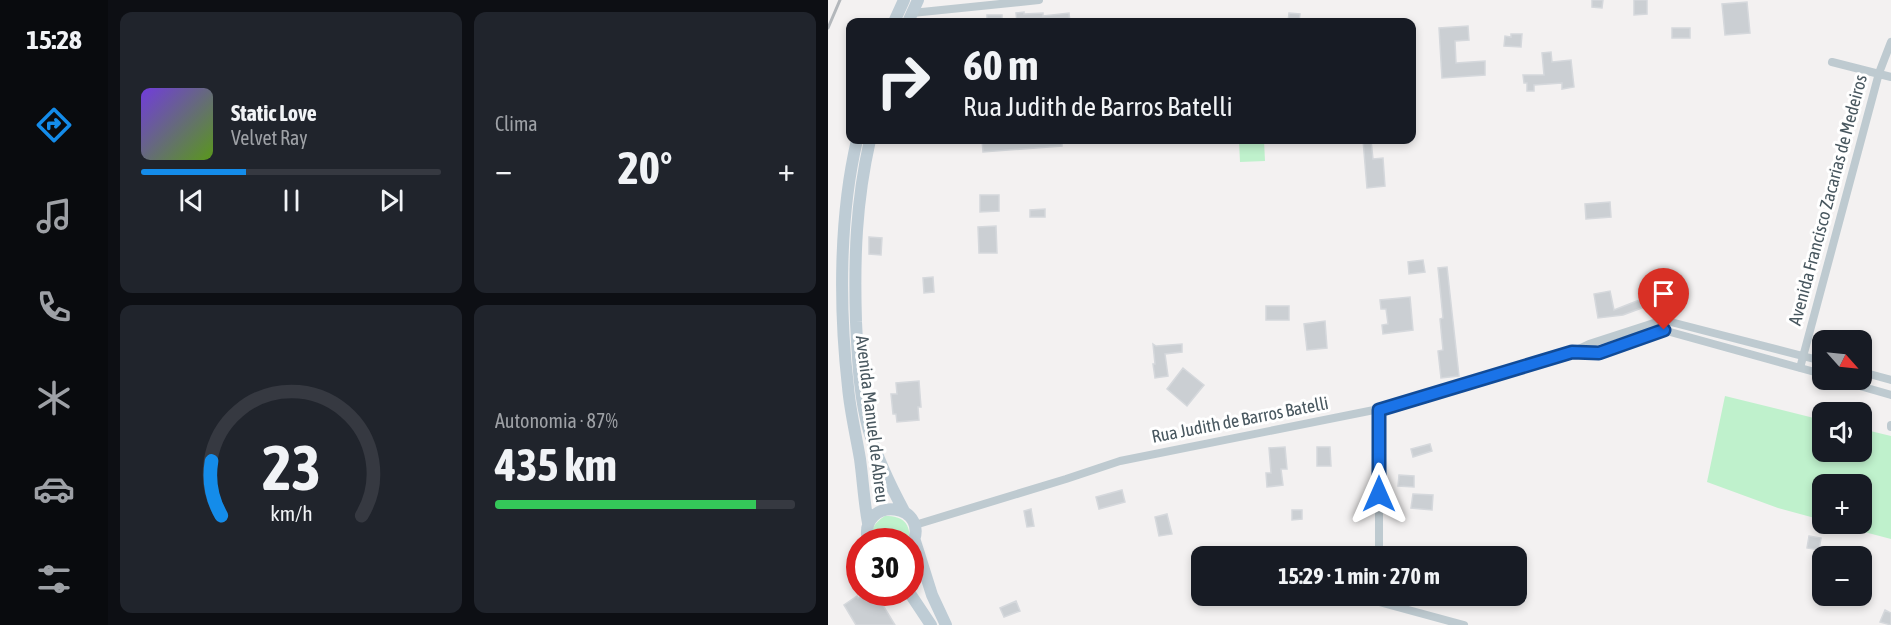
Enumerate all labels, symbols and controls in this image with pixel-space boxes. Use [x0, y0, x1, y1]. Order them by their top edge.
text: 15:28 [26, 24, 82, 55]
text: 60 m [963, 41, 1038, 89]
icon: right [864, 42, 942, 120]
street label: Avenida Francisco Zacarias de Medeiros [1784, 72, 1871, 327]
text: Rua Judith de Barros Batelli [963, 91, 1233, 122]
text: Static Love [231, 100, 317, 126]
icon: directions [33, 104, 75, 146]
text: Clima [495, 112, 538, 135]
text: Velvet Ray [231, 126, 308, 149]
text: 20° [618, 142, 672, 194]
text: − [495, 150, 512, 188]
text: + [778, 150, 795, 188]
icon: previous [175, 184, 208, 217]
icon: pause [275, 184, 308, 217]
icon: next [375, 184, 408, 217]
icon: music [33, 195, 75, 237]
pin [1638, 268, 1689, 330]
icon: arrive [1647, 277, 1680, 310]
icon: phone [33, 286, 75, 328]
north arrow [1812, 330, 1872, 390]
map controls [1812, 330, 1872, 606]
street label: Avenida Manuel de Abreu [852, 334, 893, 504]
icon: climate [33, 377, 75, 419]
street label: Rua Judith de Barros Batelli [1150, 392, 1330, 447]
button: sound [1812, 402, 1872, 462]
text: Autonomia · 87% [495, 409, 618, 432]
text: 23 [262, 432, 320, 503]
text: 435 km [495, 439, 617, 491]
position arrow [1347, 462, 1411, 526]
icon: car [33, 468, 75, 510]
button: + [1812, 474, 1872, 534]
text: km/h [270, 501, 312, 526]
speed limit sign: 30 [846, 528, 924, 606]
button: − [1812, 546, 1872, 606]
icon: filters [33, 558, 75, 600]
text: 15:29 · 1 min · 270 m [1278, 563, 1440, 589]

